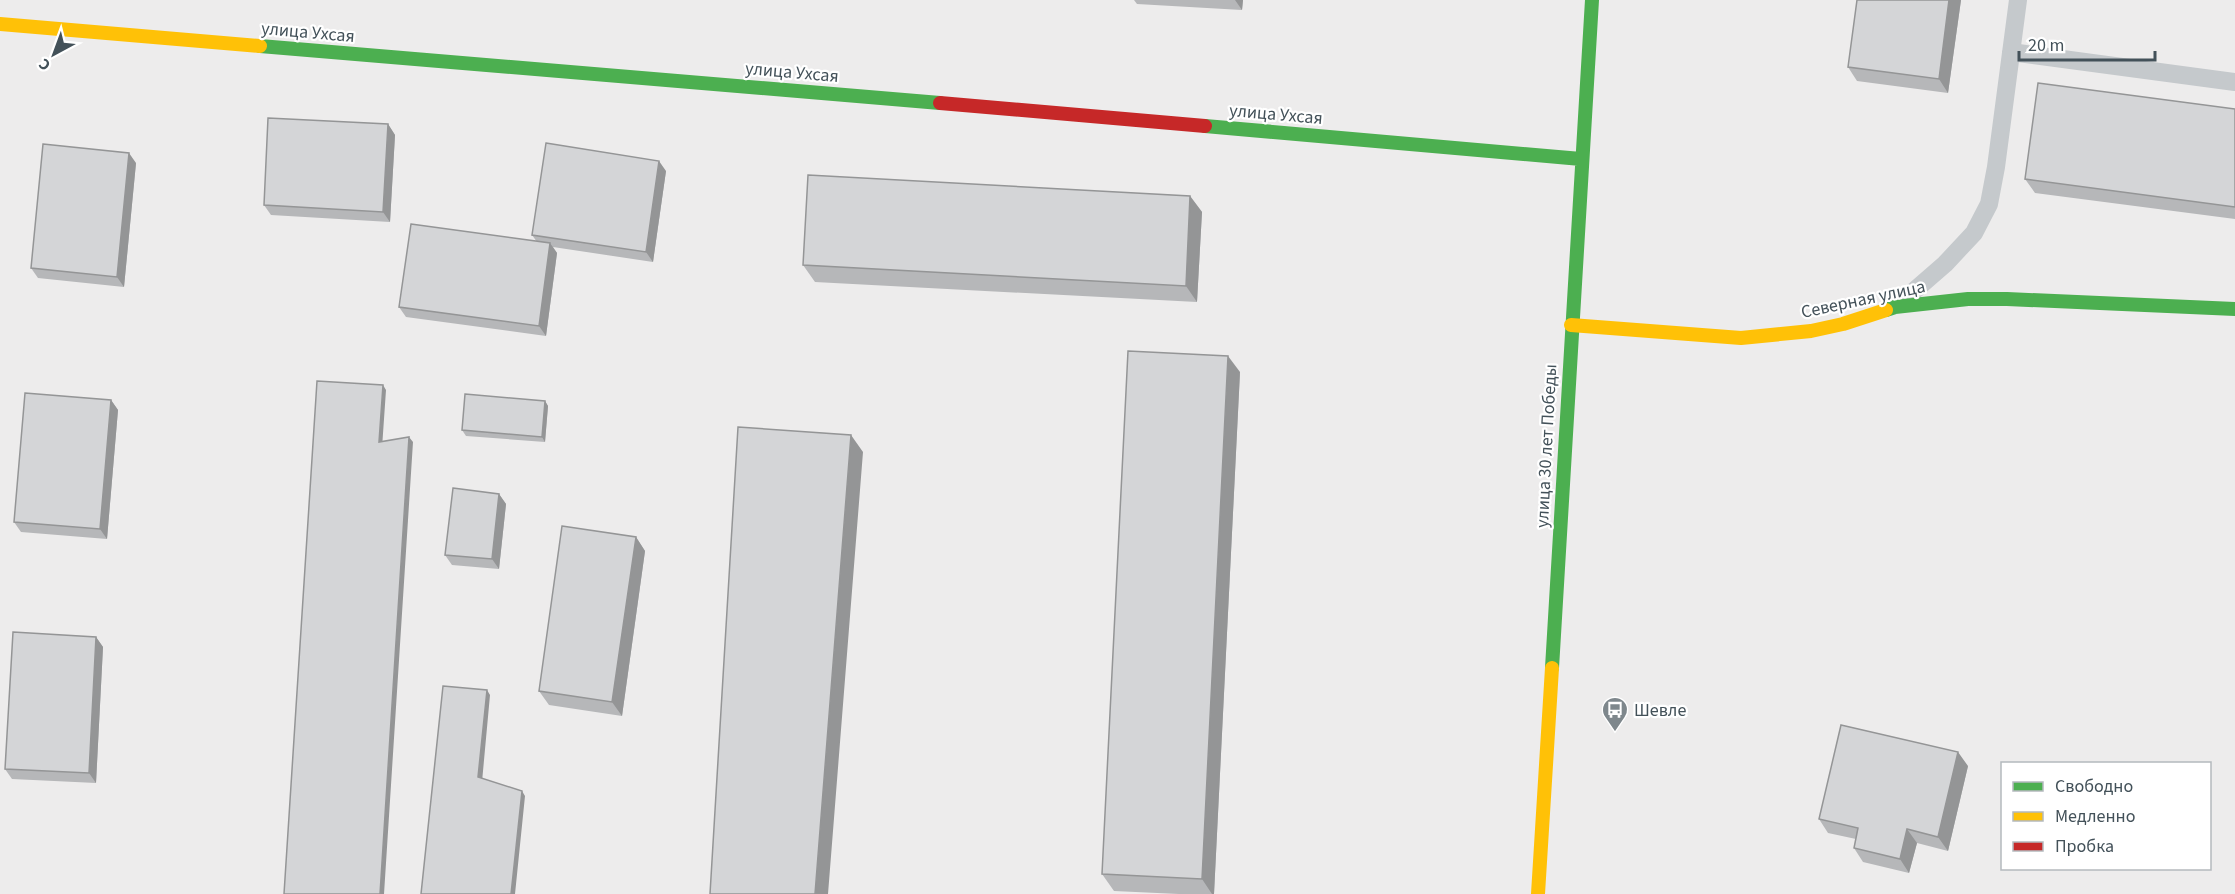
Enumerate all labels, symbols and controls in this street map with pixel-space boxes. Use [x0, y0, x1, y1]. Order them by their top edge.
street label: улица Ухсая [260, 16, 356, 49]
north arrow [24, 24, 84, 84]
scale bar [2019, 24, 2156, 62]
text: 20 m [2028, 33, 2064, 58]
text: С [34, 53, 56, 76]
street label: улица Ухсая [744, 56, 840, 89]
street label: улица Ухсая [1228, 98, 1324, 131]
street label: Северная улица [1799, 274, 1928, 325]
street label: улица 30 лет Победы [1530, 363, 1563, 529]
bus stop icon: Шевле [1600, 695, 1630, 733]
place label: Шевле [1634, 698, 1686, 723]
legend [2001, 762, 2211, 870]
text: Свободно [2055, 774, 2133, 799]
text: Медленно [2055, 804, 2135, 829]
text: Пробка [2055, 834, 2114, 859]

